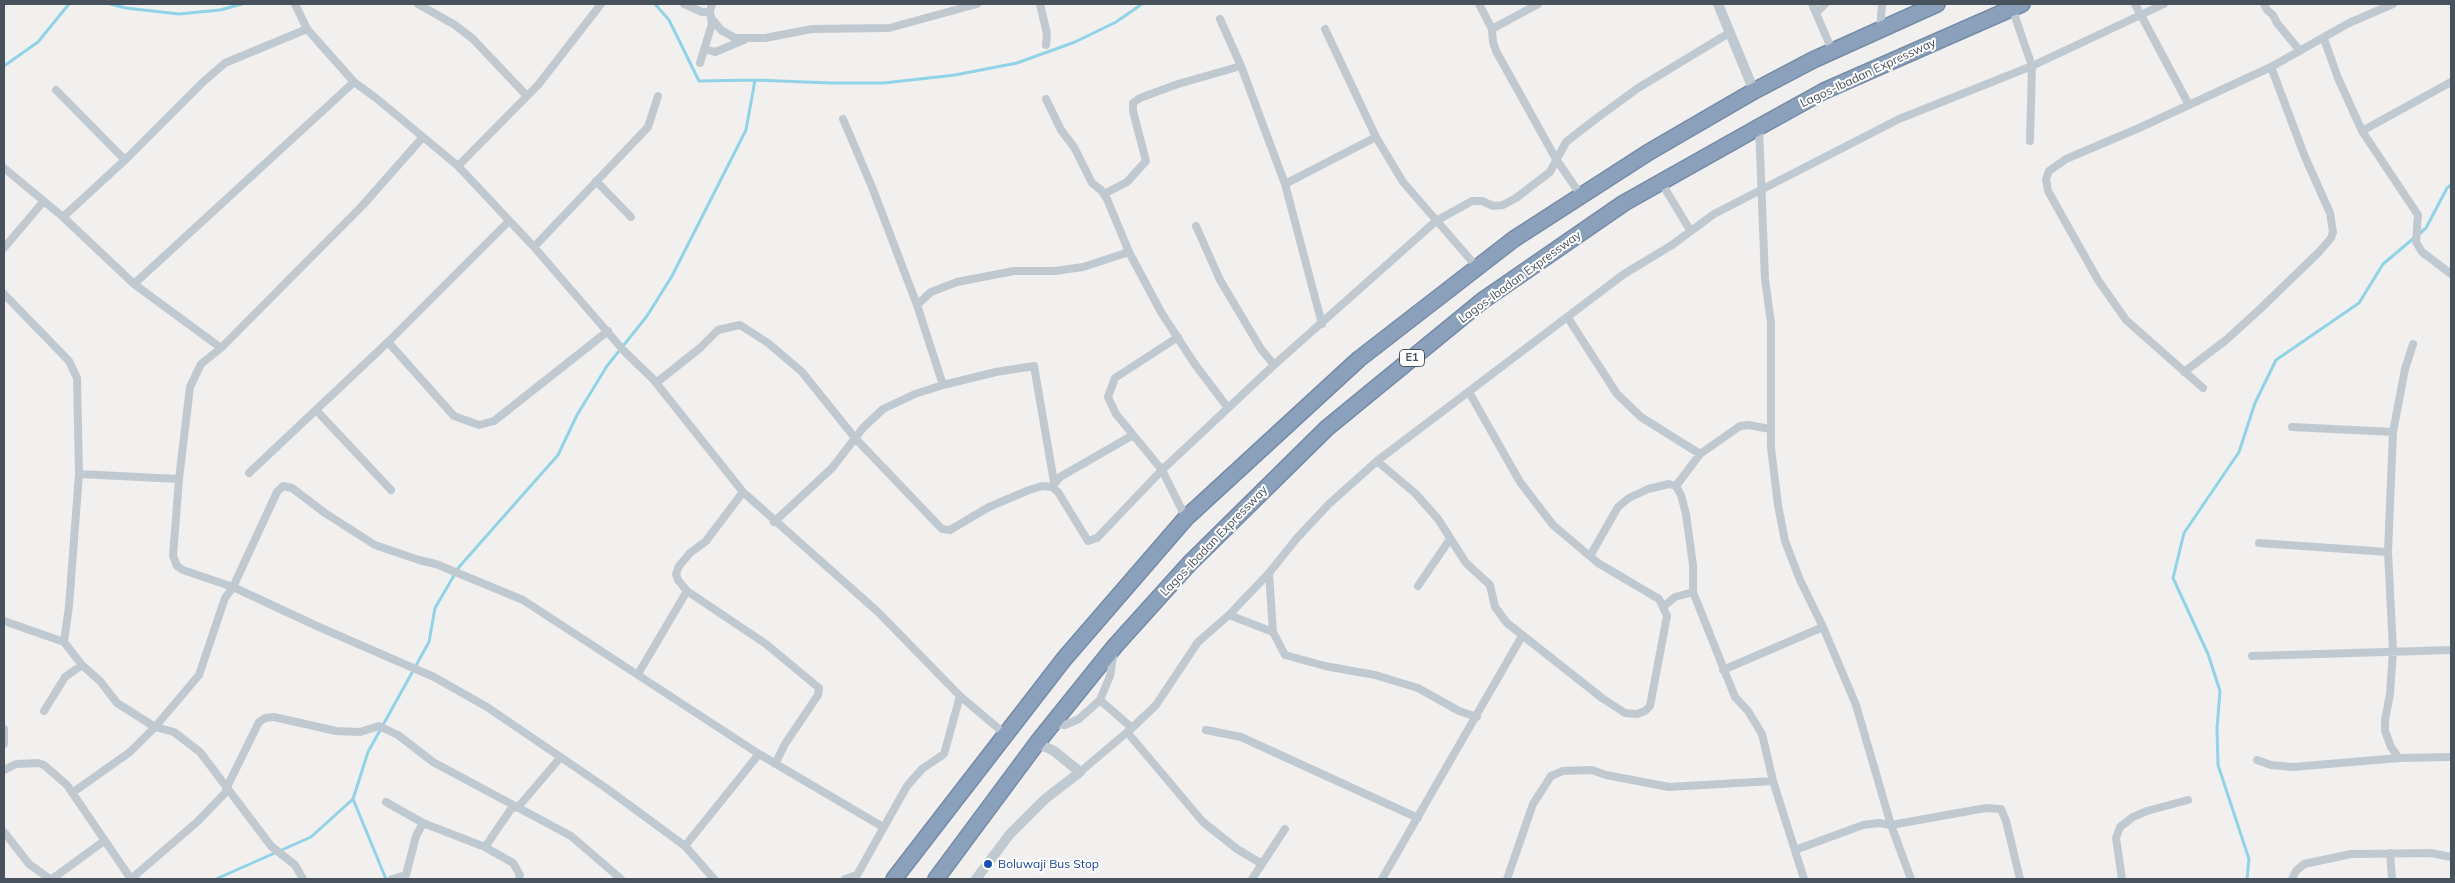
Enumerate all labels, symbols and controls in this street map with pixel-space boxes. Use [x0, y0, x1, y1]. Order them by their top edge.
street label: Lagos-Ibadan Expressway [1798, 35, 1938, 111]
street label: Lagos-Ibadan Expressway [1456, 228, 1584, 326]
road number: E1 [1400, 349, 1424, 366]
street label: Lagos-Ibadan Expressway [1157, 483, 1271, 599]
place label: Boluwaji Bus Stop [998, 857, 1099, 871]
marker: Boluwaji Bus Stop [982, 858, 994, 870]

